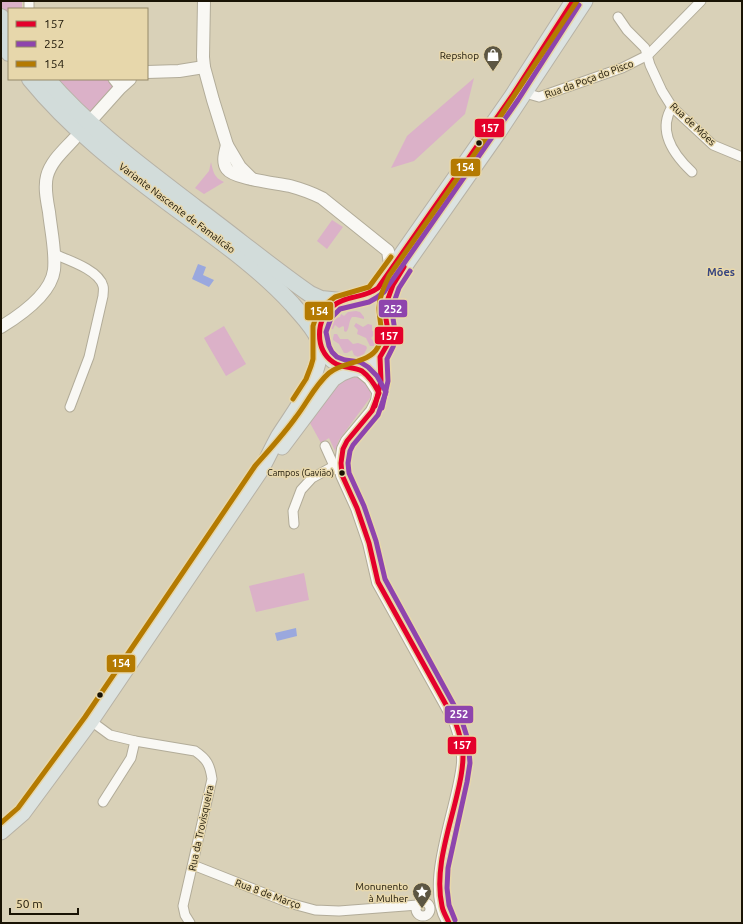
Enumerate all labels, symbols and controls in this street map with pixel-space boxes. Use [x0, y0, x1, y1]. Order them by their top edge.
legend [8, 8, 148, 80]
text: 157 [44, 17, 64, 30]
text: 252 [44, 37, 64, 50]
shop icon: Repshop [482, 44, 504, 72]
place label: Repshop [440, 50, 479, 61]
text: 154 [44, 57, 65, 70]
street label: Rua da Poça do Pisco [543, 58, 635, 100]
street label: Rua de Mões [668, 100, 718, 148]
line badge: 157 [474, 118, 505, 138]
text: 157 [481, 122, 499, 134]
unlabelled marker [474, 138, 484, 148]
line badge: 154 [450, 158, 481, 177]
street label: Variante Nascente de Famalicão [117, 161, 237, 255]
text: 154 [456, 161, 474, 173]
district label: Mões [707, 266, 735, 278]
line badge: 252 [378, 299, 408, 318]
line badge: 154 [304, 301, 334, 321]
text: 252 [384, 303, 402, 315]
text: 154 [310, 305, 328, 317]
line badge: 157 [374, 326, 404, 345]
text: 157 [380, 330, 398, 342]
place label: Campos (Gavião) [267, 468, 334, 478]
marker: Campos (Gavião) [337, 468, 347, 478]
line badge: 154 [106, 654, 136, 673]
text: 154 [112, 657, 130, 669]
unlabelled marker [95, 690, 105, 700]
line badge: 252 [444, 705, 474, 724]
text: 252 [450, 708, 468, 720]
line badge: 157 [447, 736, 477, 755]
text: 157 [453, 739, 471, 751]
street label: Rua da Trovisqueira [187, 784, 215, 872]
street label: Rua 8 de Março [234, 877, 302, 911]
place label: Monunento à Mulher [355, 881, 408, 904]
place icon: Monunento à Mulher [411, 881, 433, 909]
scale bar [10, 890, 78, 916]
text: 50 m [16, 897, 43, 910]

